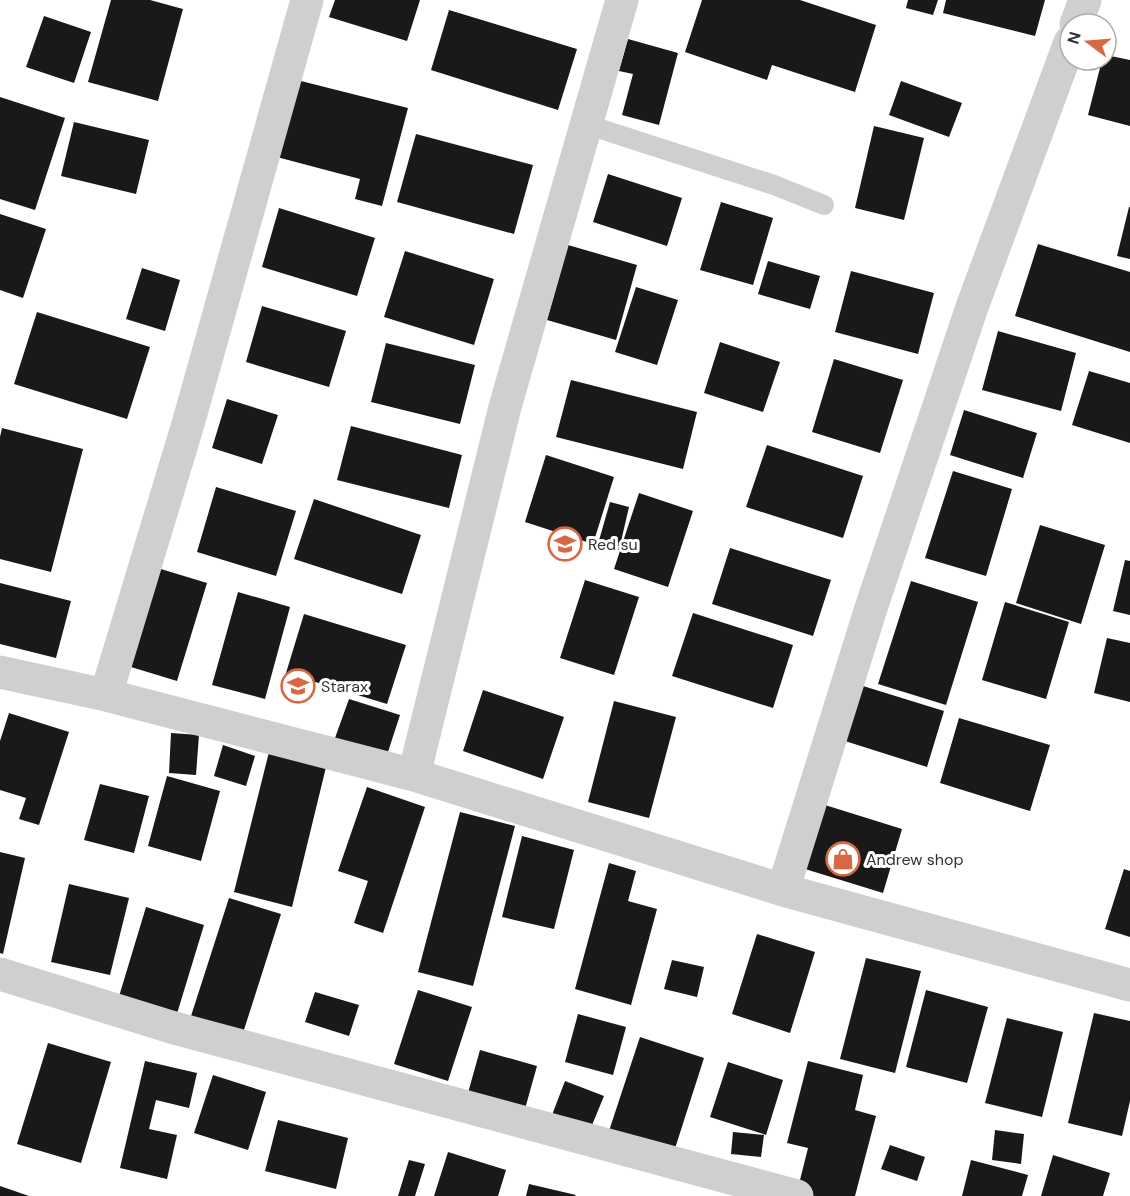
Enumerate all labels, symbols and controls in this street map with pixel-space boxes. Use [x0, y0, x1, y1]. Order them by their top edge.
north arrow [1058, 12, 1118, 72]
text: N [1062, 29, 1086, 47]
school or university icon: Red su [547, 526, 583, 562]
place label: Red su [588, 534, 638, 555]
school or university icon: Starax [280, 668, 316, 704]
place label: Starax [321, 676, 368, 697]
shop icon: Andrew shop [825, 841, 861, 877]
place label: Andrew shop [866, 849, 963, 870]

